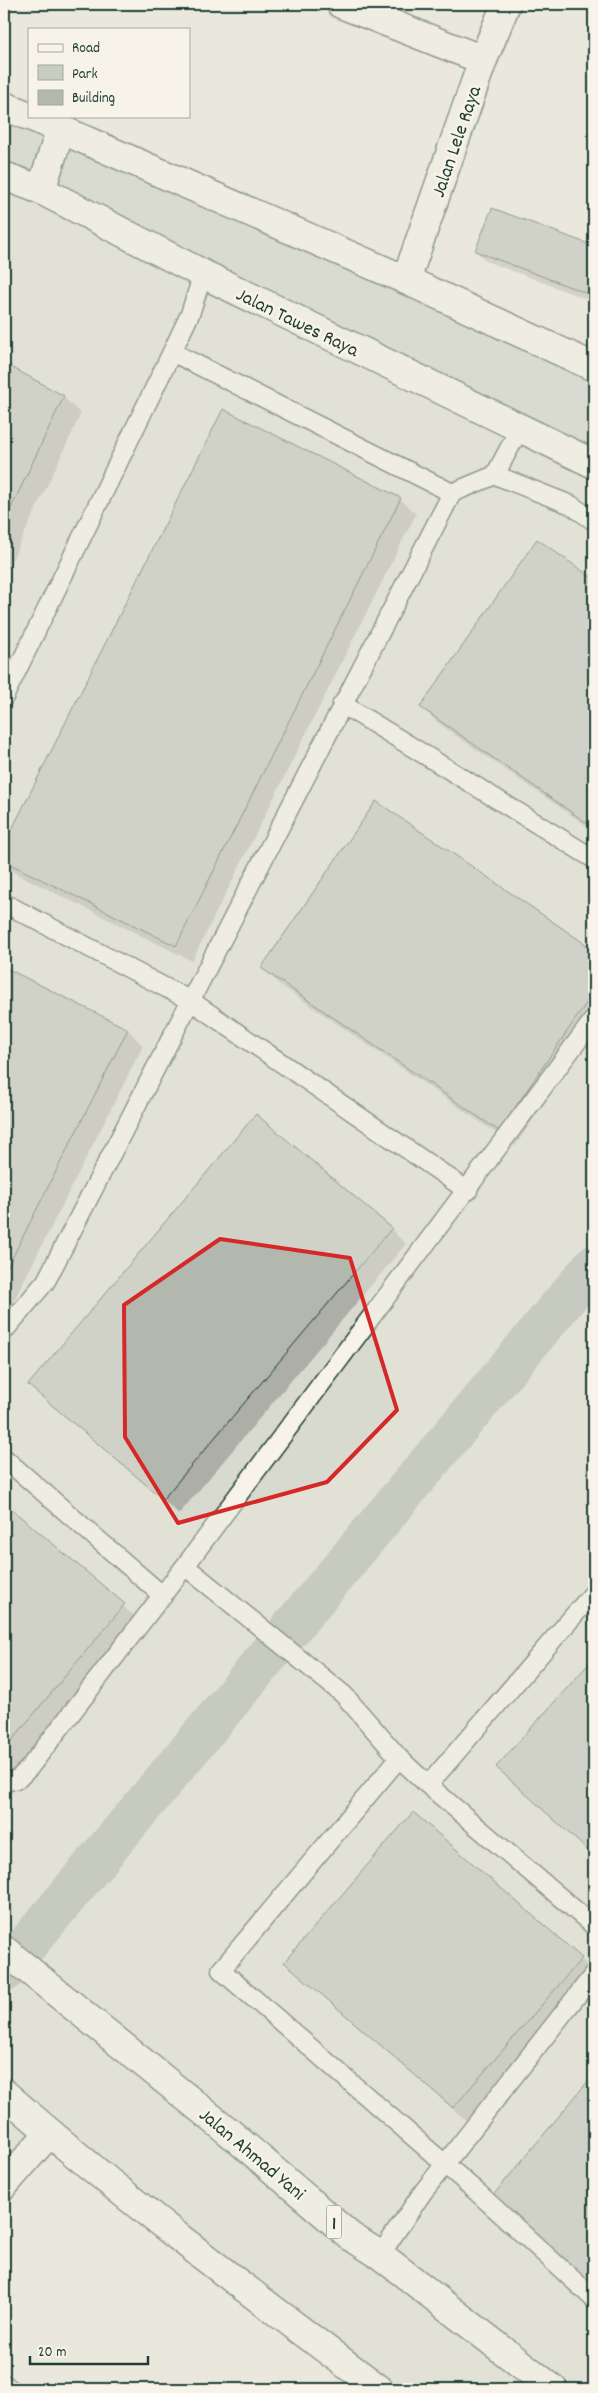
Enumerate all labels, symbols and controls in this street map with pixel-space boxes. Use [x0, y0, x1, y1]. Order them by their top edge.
legend [28, 28, 190, 118]
text: Road [72, 38, 100, 60]
text: Park [72, 64, 98, 86]
street label: Jalan Lele Raya [426, 82, 490, 202]
text: Building [72, 88, 115, 110]
street label: Jalan Tawes Raya [231, 282, 363, 366]
street label: Jalan Ahmad Yani [192, 2102, 311, 2208]
road number: 1 [326, 2206, 342, 2238]
scale bar [30, 2333, 148, 2365]
text: 20 m [38, 2342, 66, 2364]

